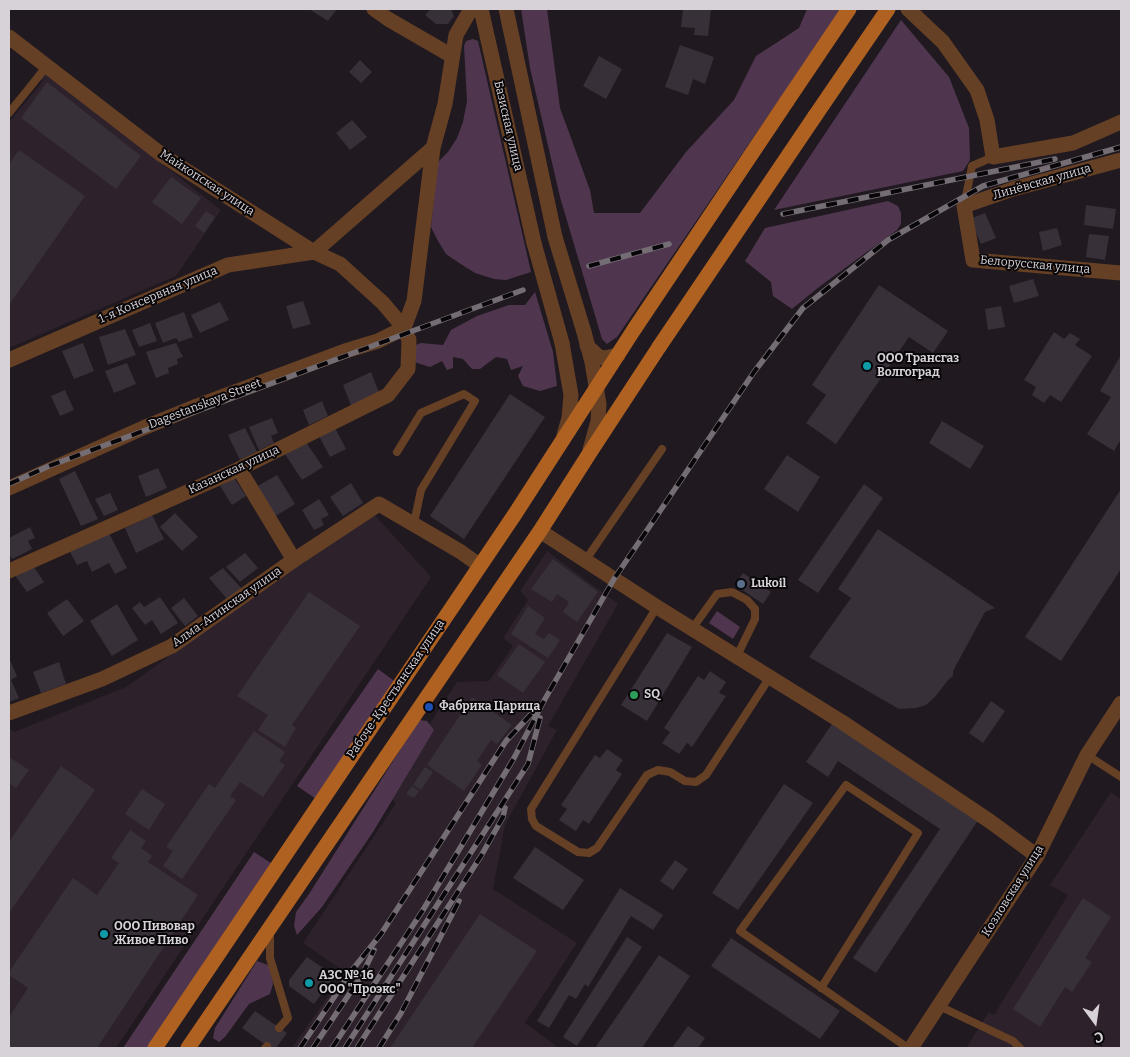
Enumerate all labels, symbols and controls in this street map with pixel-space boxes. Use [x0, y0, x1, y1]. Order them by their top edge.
street label: Базисная улица [491, 79, 525, 173]
street label: Майкопская улица [157, 147, 257, 219]
street label: Линёвская улица [991, 161, 1093, 203]
street label: Белорусская улица [979, 253, 1091, 277]
street label: 1-я Консервная улица [97, 263, 219, 327]
place label: ООО Трансгаз Волгоград [877, 352, 959, 380]
marker: ООО Трансгаз Волгоград [861, 360, 873, 372]
street label: Dagestanskaya Street [147, 376, 263, 432]
street label: Казанская улица [186, 443, 282, 497]
street label: Алма-Атинская улица [170, 564, 284, 650]
place label: Lukoil [751, 577, 786, 591]
marker: Lukoil [735, 578, 747, 590]
street label: Рабоче-Крестьянская улица [344, 617, 448, 761]
place label: SQ [644, 688, 660, 702]
marker: SQ [628, 689, 640, 701]
place label: Фабрика Царица [439, 700, 540, 714]
marker: Фабрика Царица [423, 701, 435, 713]
street label: Козловская улица [979, 843, 1047, 939]
place label: ООО Пивовар Живое Пиво [114, 920, 195, 948]
marker: ООО Пивовар Живое Пиво [98, 928, 110, 940]
place label: АЗС № 16 ООО "Проэкс" [319, 969, 401, 997]
marker: АЗС № 16 ООО "Проэкс" [303, 977, 315, 989]
north arrow [1070, 997, 1120, 1047]
text: С [1092, 1028, 1105, 1046]

